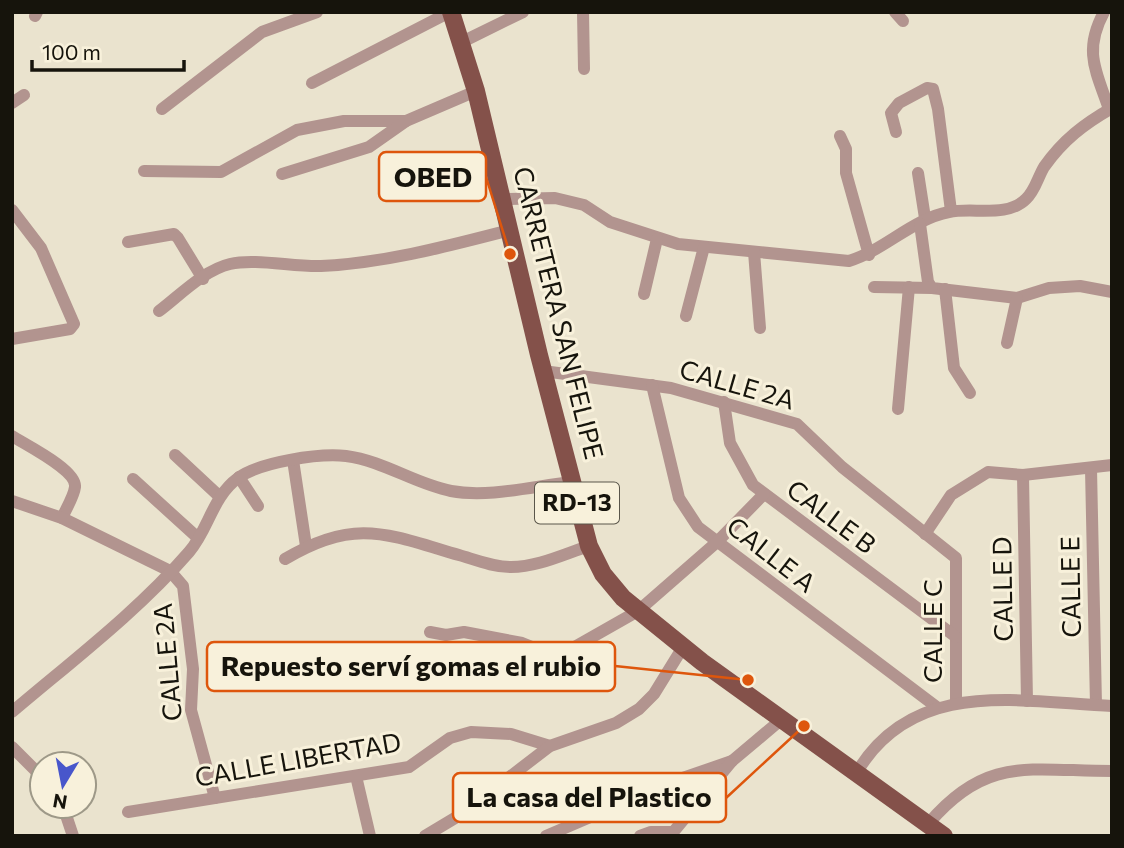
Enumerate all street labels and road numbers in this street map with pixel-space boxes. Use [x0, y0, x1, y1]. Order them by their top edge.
street label: CARRETERA SAN FELIPE [508, 163, 611, 462]
street label: CALLE 2A [676, 352, 799, 415]
street label: CALLE B [782, 473, 882, 559]
road number: RD-13 [535, 482, 619, 524]
street label: CALLE A [721, 510, 822, 598]
street label: CALLE D [985, 536, 1018, 642]
street label: CALLE E [1053, 536, 1086, 638]
street label: CALLE C [916, 579, 947, 683]
street label: CALLE 2A [146, 602, 187, 722]
street label: CALLE LIBERTAD [192, 725, 403, 792]

